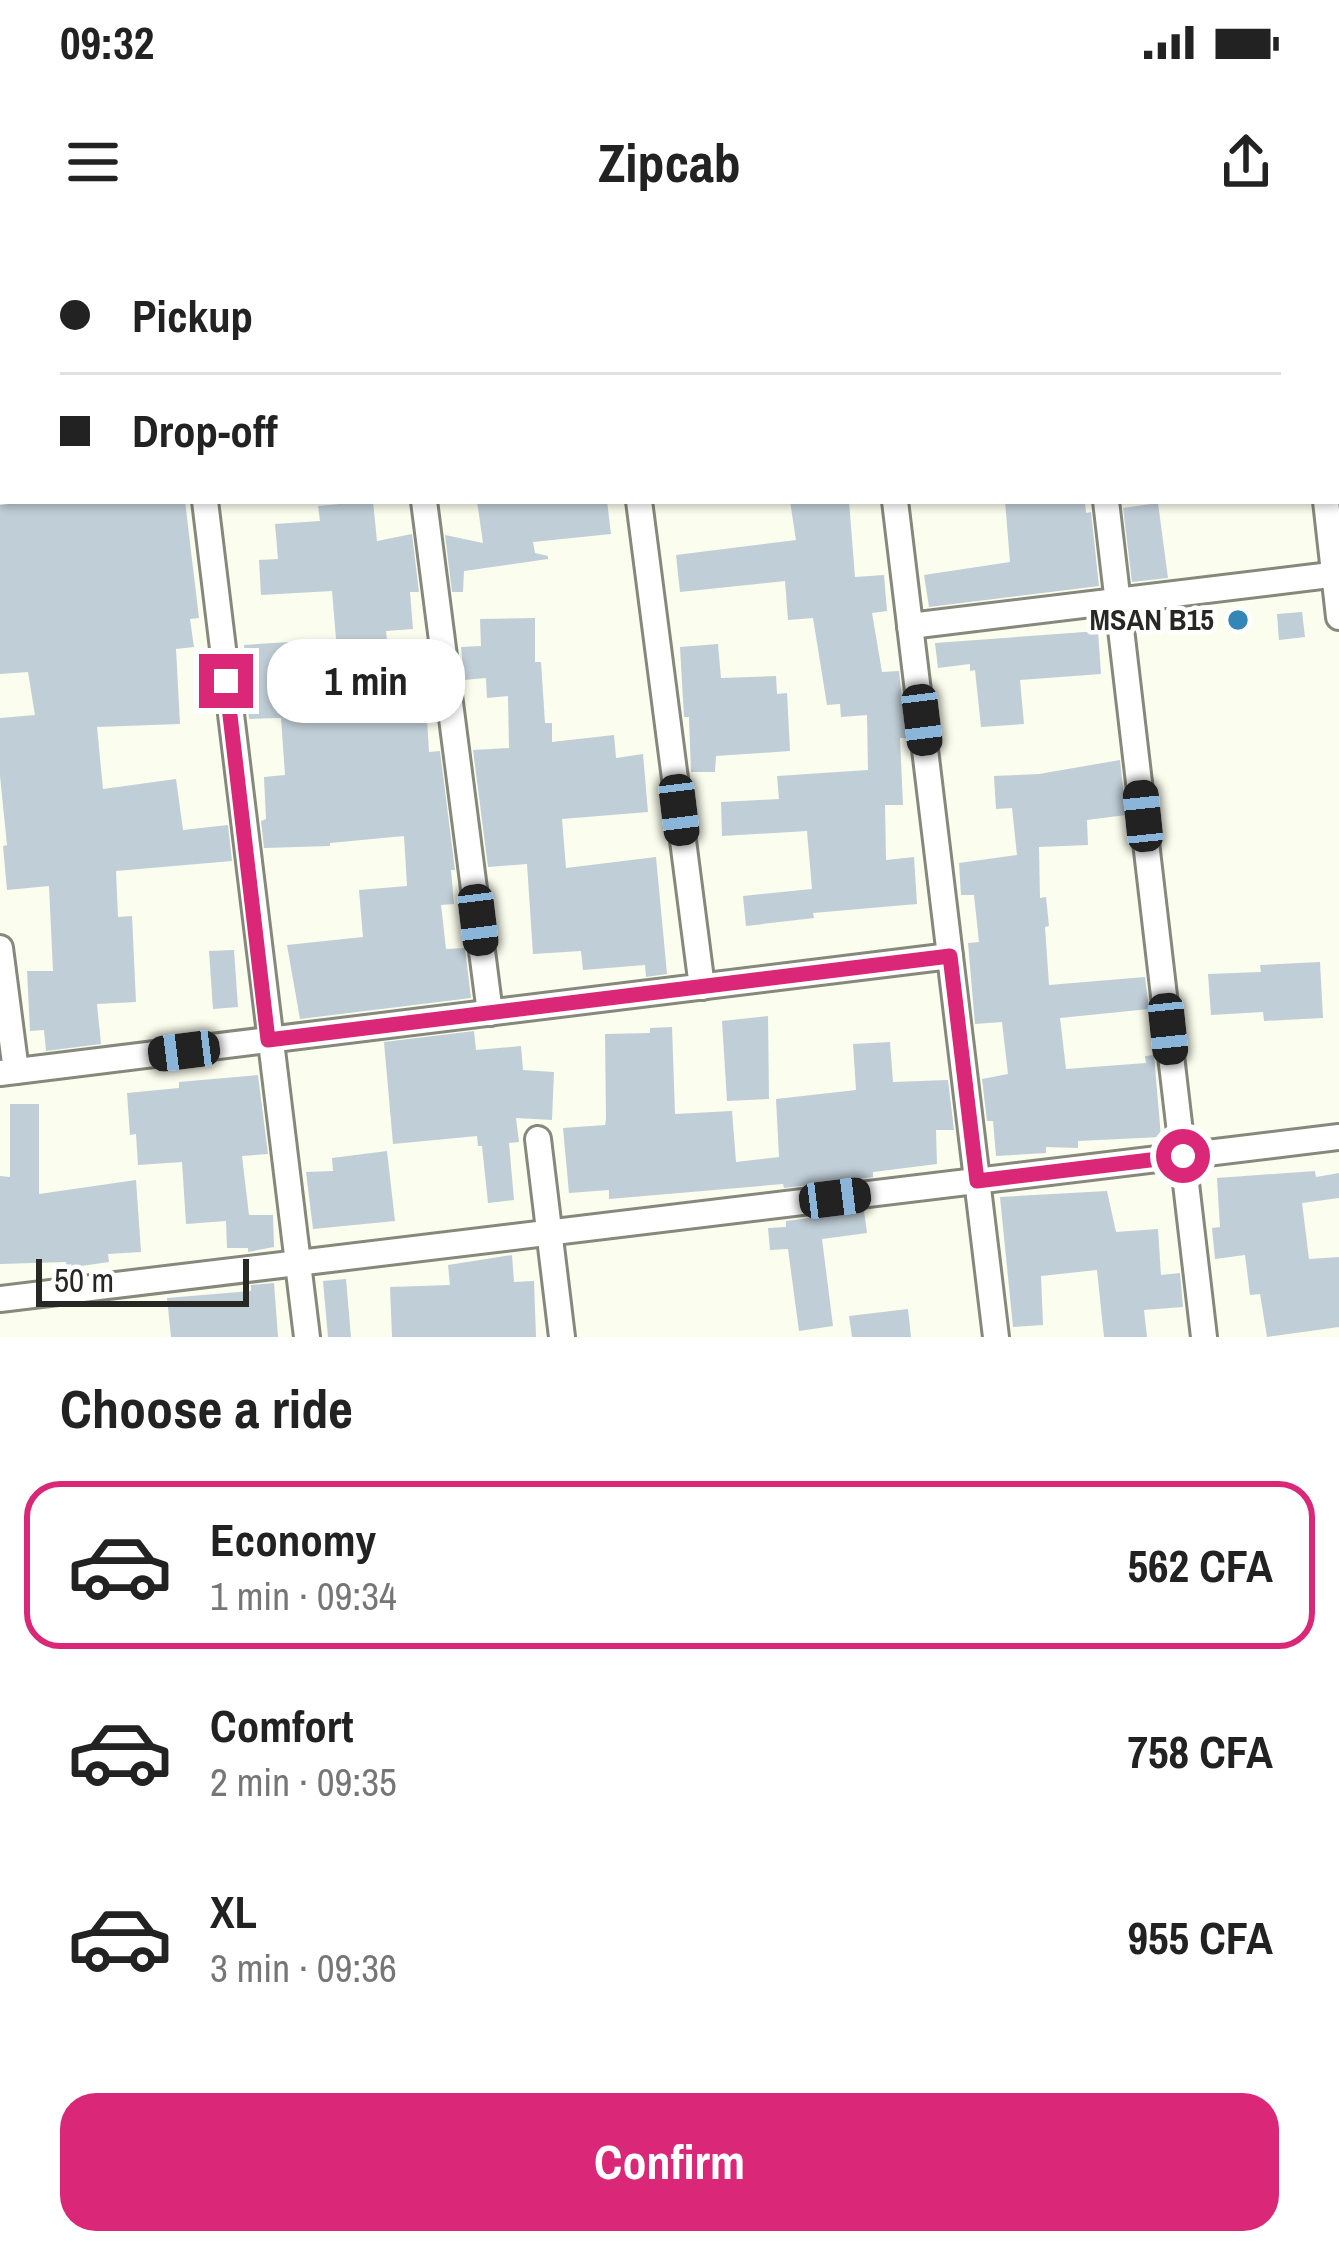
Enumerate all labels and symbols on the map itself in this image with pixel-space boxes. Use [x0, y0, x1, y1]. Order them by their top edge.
place label: MSAN B15 [1090, 599, 1214, 639]
marker: MSAN B15 [1225, 607, 1251, 633]
callout: 1 min [268, 639, 466, 723]
route end [199, 654, 253, 708]
car [900, 682, 944, 758]
car [657, 772, 701, 848]
car [1121, 778, 1165, 854]
car [456, 882, 500, 958]
car [1146, 991, 1190, 1067]
car [146, 1029, 222, 1073]
route start [1156, 1129, 1210, 1183]
car [797, 1176, 873, 1220]
scale bar [36, 1253, 249, 1306]

